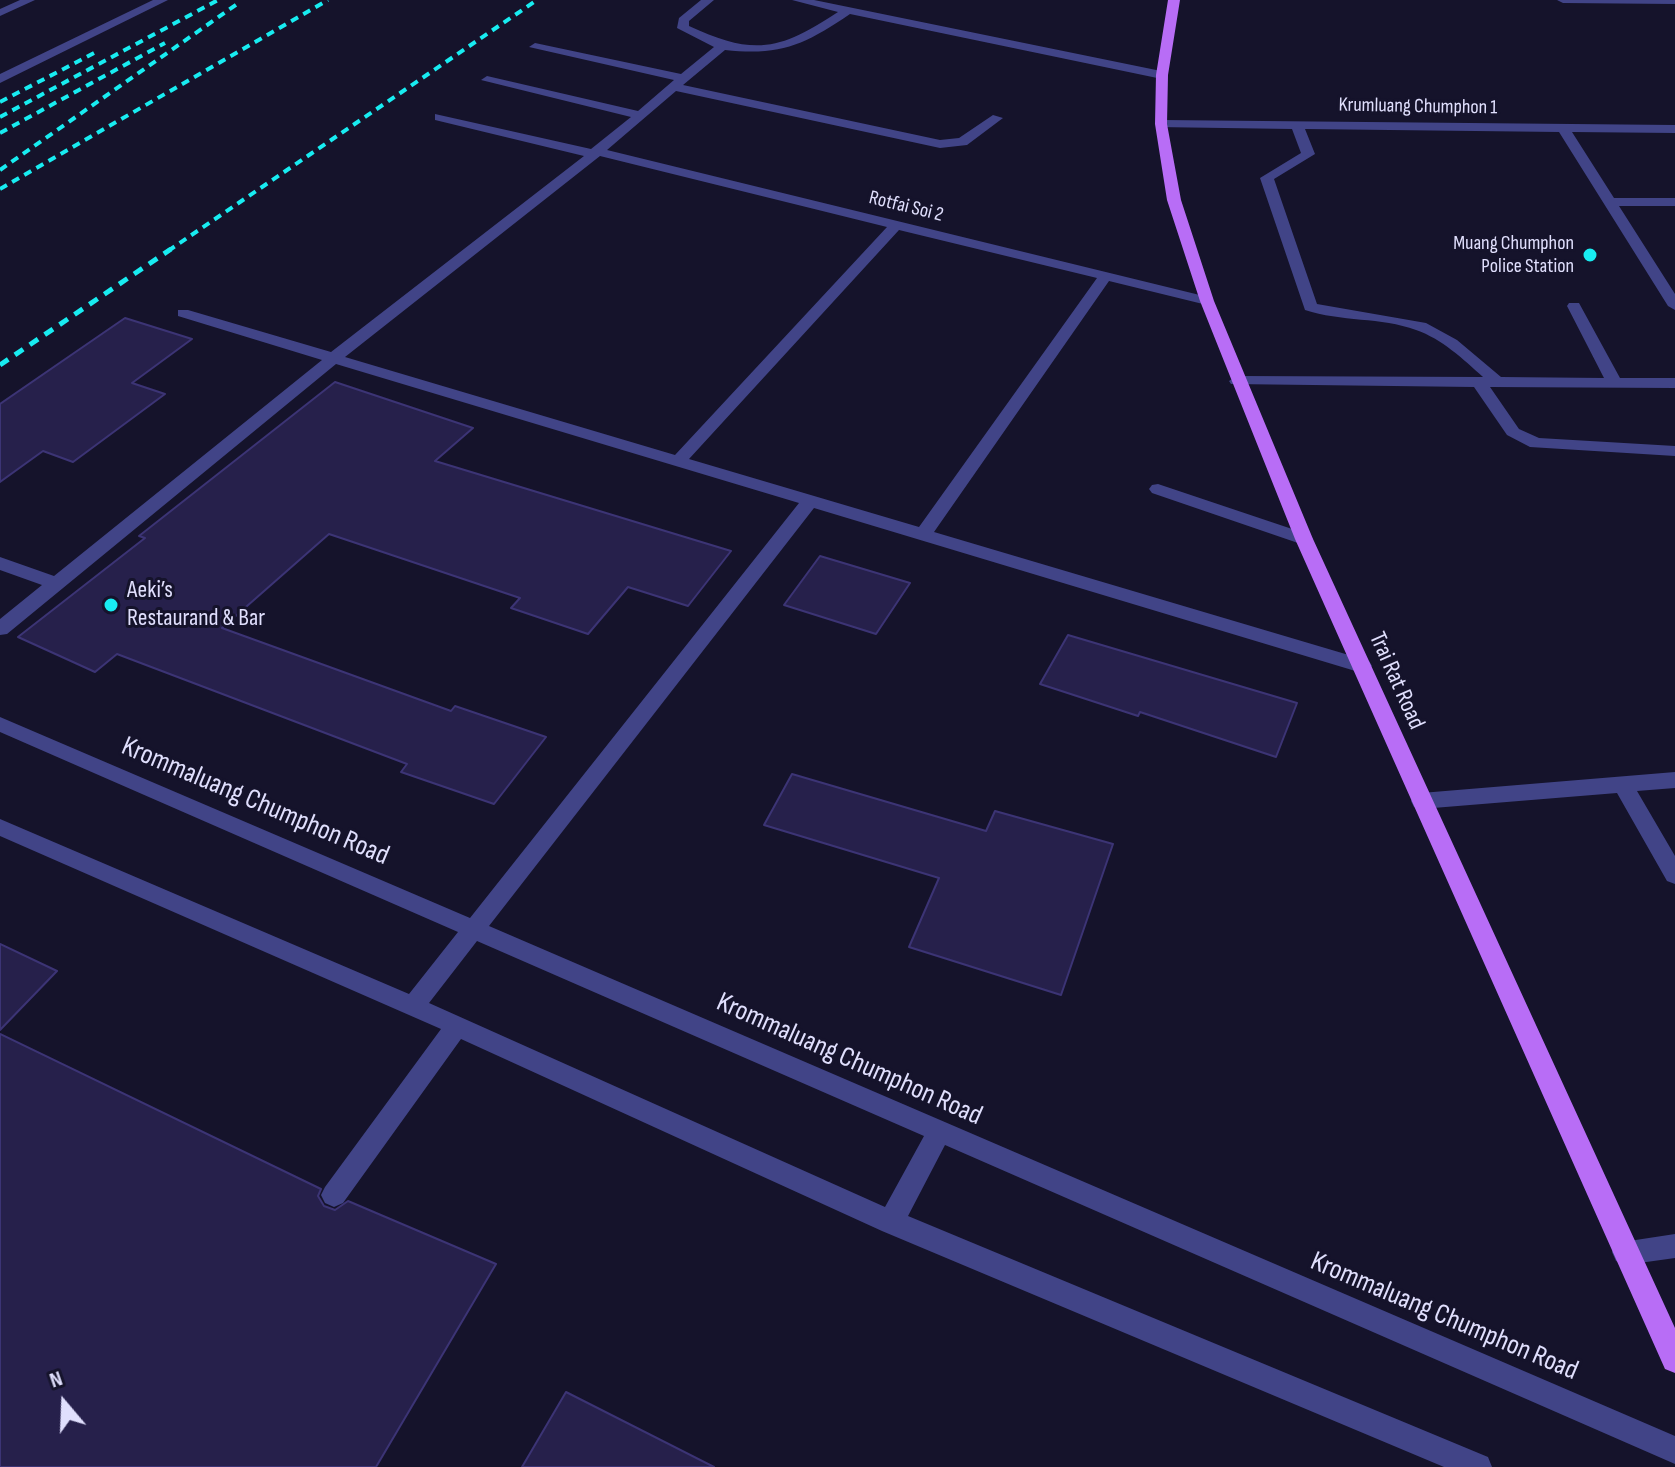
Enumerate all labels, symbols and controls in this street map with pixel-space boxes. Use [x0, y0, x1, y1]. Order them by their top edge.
street label: Krumluang Chumphon 1 [1338, 94, 1498, 120]
street label: Rotfai Soi 2 [866, 186, 946, 228]
place label: Muang Chumphon Police Station [1453, 232, 1574, 279]
marker: Muang Chumphon Police Station [1581, 246, 1599, 264]
place label: Aeki’s Restaurand & Bar [127, 577, 265, 633]
marker: Aeki’s Restaurand & Bar [102, 596, 120, 614]
street label: Trai Rat Road [1362, 628, 1430, 734]
street label: Krommaluang Chumphon Road [116, 730, 394, 874]
street label: Krommaluang Chumphon Road [711, 986, 987, 1134]
street label: Krommaluang Chumphon Road [1305, 1245, 1583, 1389]
north arrow [24, 1363, 104, 1443]
text: N [46, 1365, 66, 1395]

